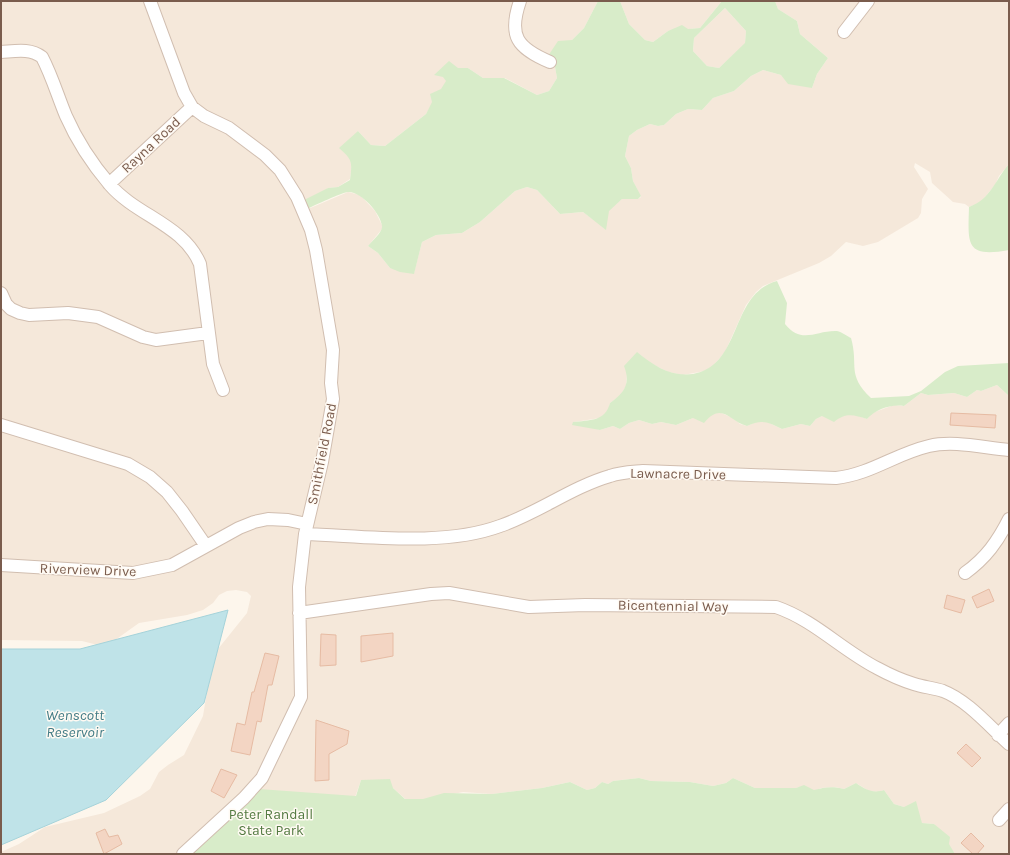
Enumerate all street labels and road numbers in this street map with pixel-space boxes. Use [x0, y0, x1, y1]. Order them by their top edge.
street label: Rayna Road [118, 113, 184, 177]
street label: Smithfield Road [304, 402, 340, 506]
street label: Lawnacre Drive [630, 465, 726, 483]
street label: Riverview Drive [39, 560, 137, 580]
street label: Bicentennial Way [618, 597, 729, 615]

